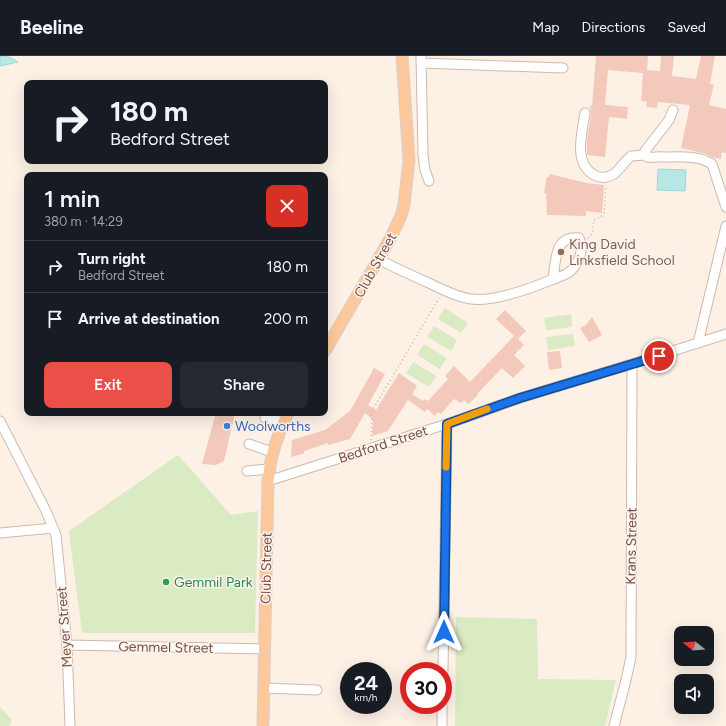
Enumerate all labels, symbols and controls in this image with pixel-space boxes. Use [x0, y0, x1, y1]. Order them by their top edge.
text: Beeline [20, 16, 84, 39]
text: Map [532, 19, 560, 36]
text: Directions [582, 19, 645, 36]
text: Saved [667, 19, 706, 36]
text: 180 m [110, 94, 188, 128]
icon: right [44, 96, 96, 148]
text: Bedford Street [110, 128, 230, 150]
text: 1 min [44, 184, 100, 213]
button: close [266, 185, 308, 227]
text: 380 m · 14:29 [44, 214, 123, 229]
street label: Club Street [351, 230, 400, 301]
place label: King David Linksfield School [569, 236, 675, 269]
marker: King David Linksfield School [556, 247, 566, 257]
text: Turn right [78, 250, 146, 268]
icon: right [44, 256, 66, 278]
text: 180 m [267, 258, 308, 276]
text: Bedford Street [78, 268, 165, 283]
icon: arrive [44, 308, 66, 330]
text: Arrive at destination [78, 310, 219, 328]
text: 200 m [264, 310, 308, 328]
pin [642, 339, 676, 373]
icon: arrive [648, 345, 670, 367]
button: Exit [44, 362, 172, 408]
button: Share [180, 362, 308, 408]
place label: Woolworths [235, 418, 310, 435]
marker: Woolworths [222, 421, 232, 431]
street label: Bedford Street [336, 422, 430, 467]
street label: Krans Street [622, 507, 641, 585]
street label: Club Street [257, 532, 276, 604]
place label: Gemmil Park [174, 574, 253, 591]
marker: Gemmil Park [161, 577, 171, 587]
street label: Meyer Street [53, 586, 76, 668]
position arrow [423, 611, 465, 653]
north arrow [674, 626, 714, 666]
map controls [674, 626, 714, 714]
street label: Gemmel Street [118, 638, 214, 657]
speed limit sign: 30 [400, 662, 452, 714]
text: 24 [354, 671, 378, 695]
button: sound [674, 674, 714, 714]
text: km/h [355, 691, 377, 704]

